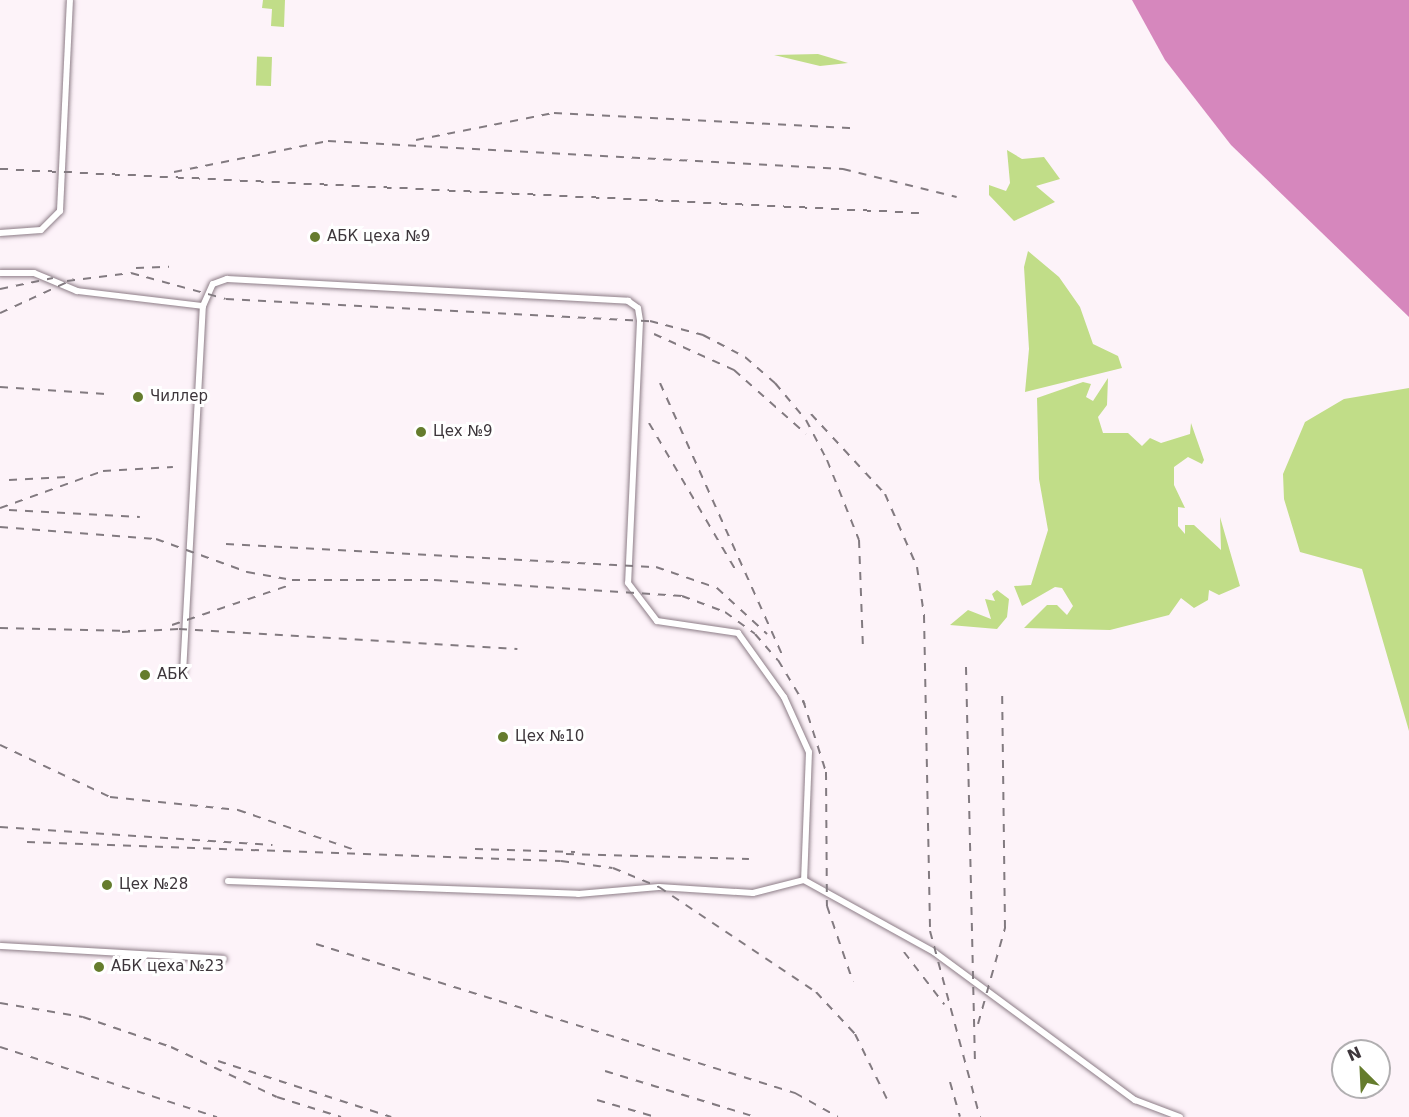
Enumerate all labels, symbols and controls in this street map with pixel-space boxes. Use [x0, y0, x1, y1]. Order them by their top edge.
place label: АБК цеха №9 [327, 228, 430, 246]
marker: АБК цеха №9 [308, 230, 322, 244]
place label: Чиллер [150, 388, 208, 406]
marker: Чиллер [131, 390, 145, 404]
place label: Цех №9 [433, 423, 493, 441]
marker: Цех №9 [414, 425, 428, 439]
place label: АБК [157, 666, 188, 684]
marker: АБК [138, 668, 152, 682]
place label: Цех №10 [515, 728, 584, 746]
marker: Цех №10 [496, 730, 510, 744]
place label: Цех №28 [119, 876, 188, 894]
marker: Цех №28 [100, 878, 114, 892]
place label: АБК цеха №23 [111, 958, 224, 976]
marker: АБК цеха №23 [92, 960, 106, 974]
north arrow [1331, 1039, 1391, 1099]
text: N [1344, 1043, 1364, 1065]

